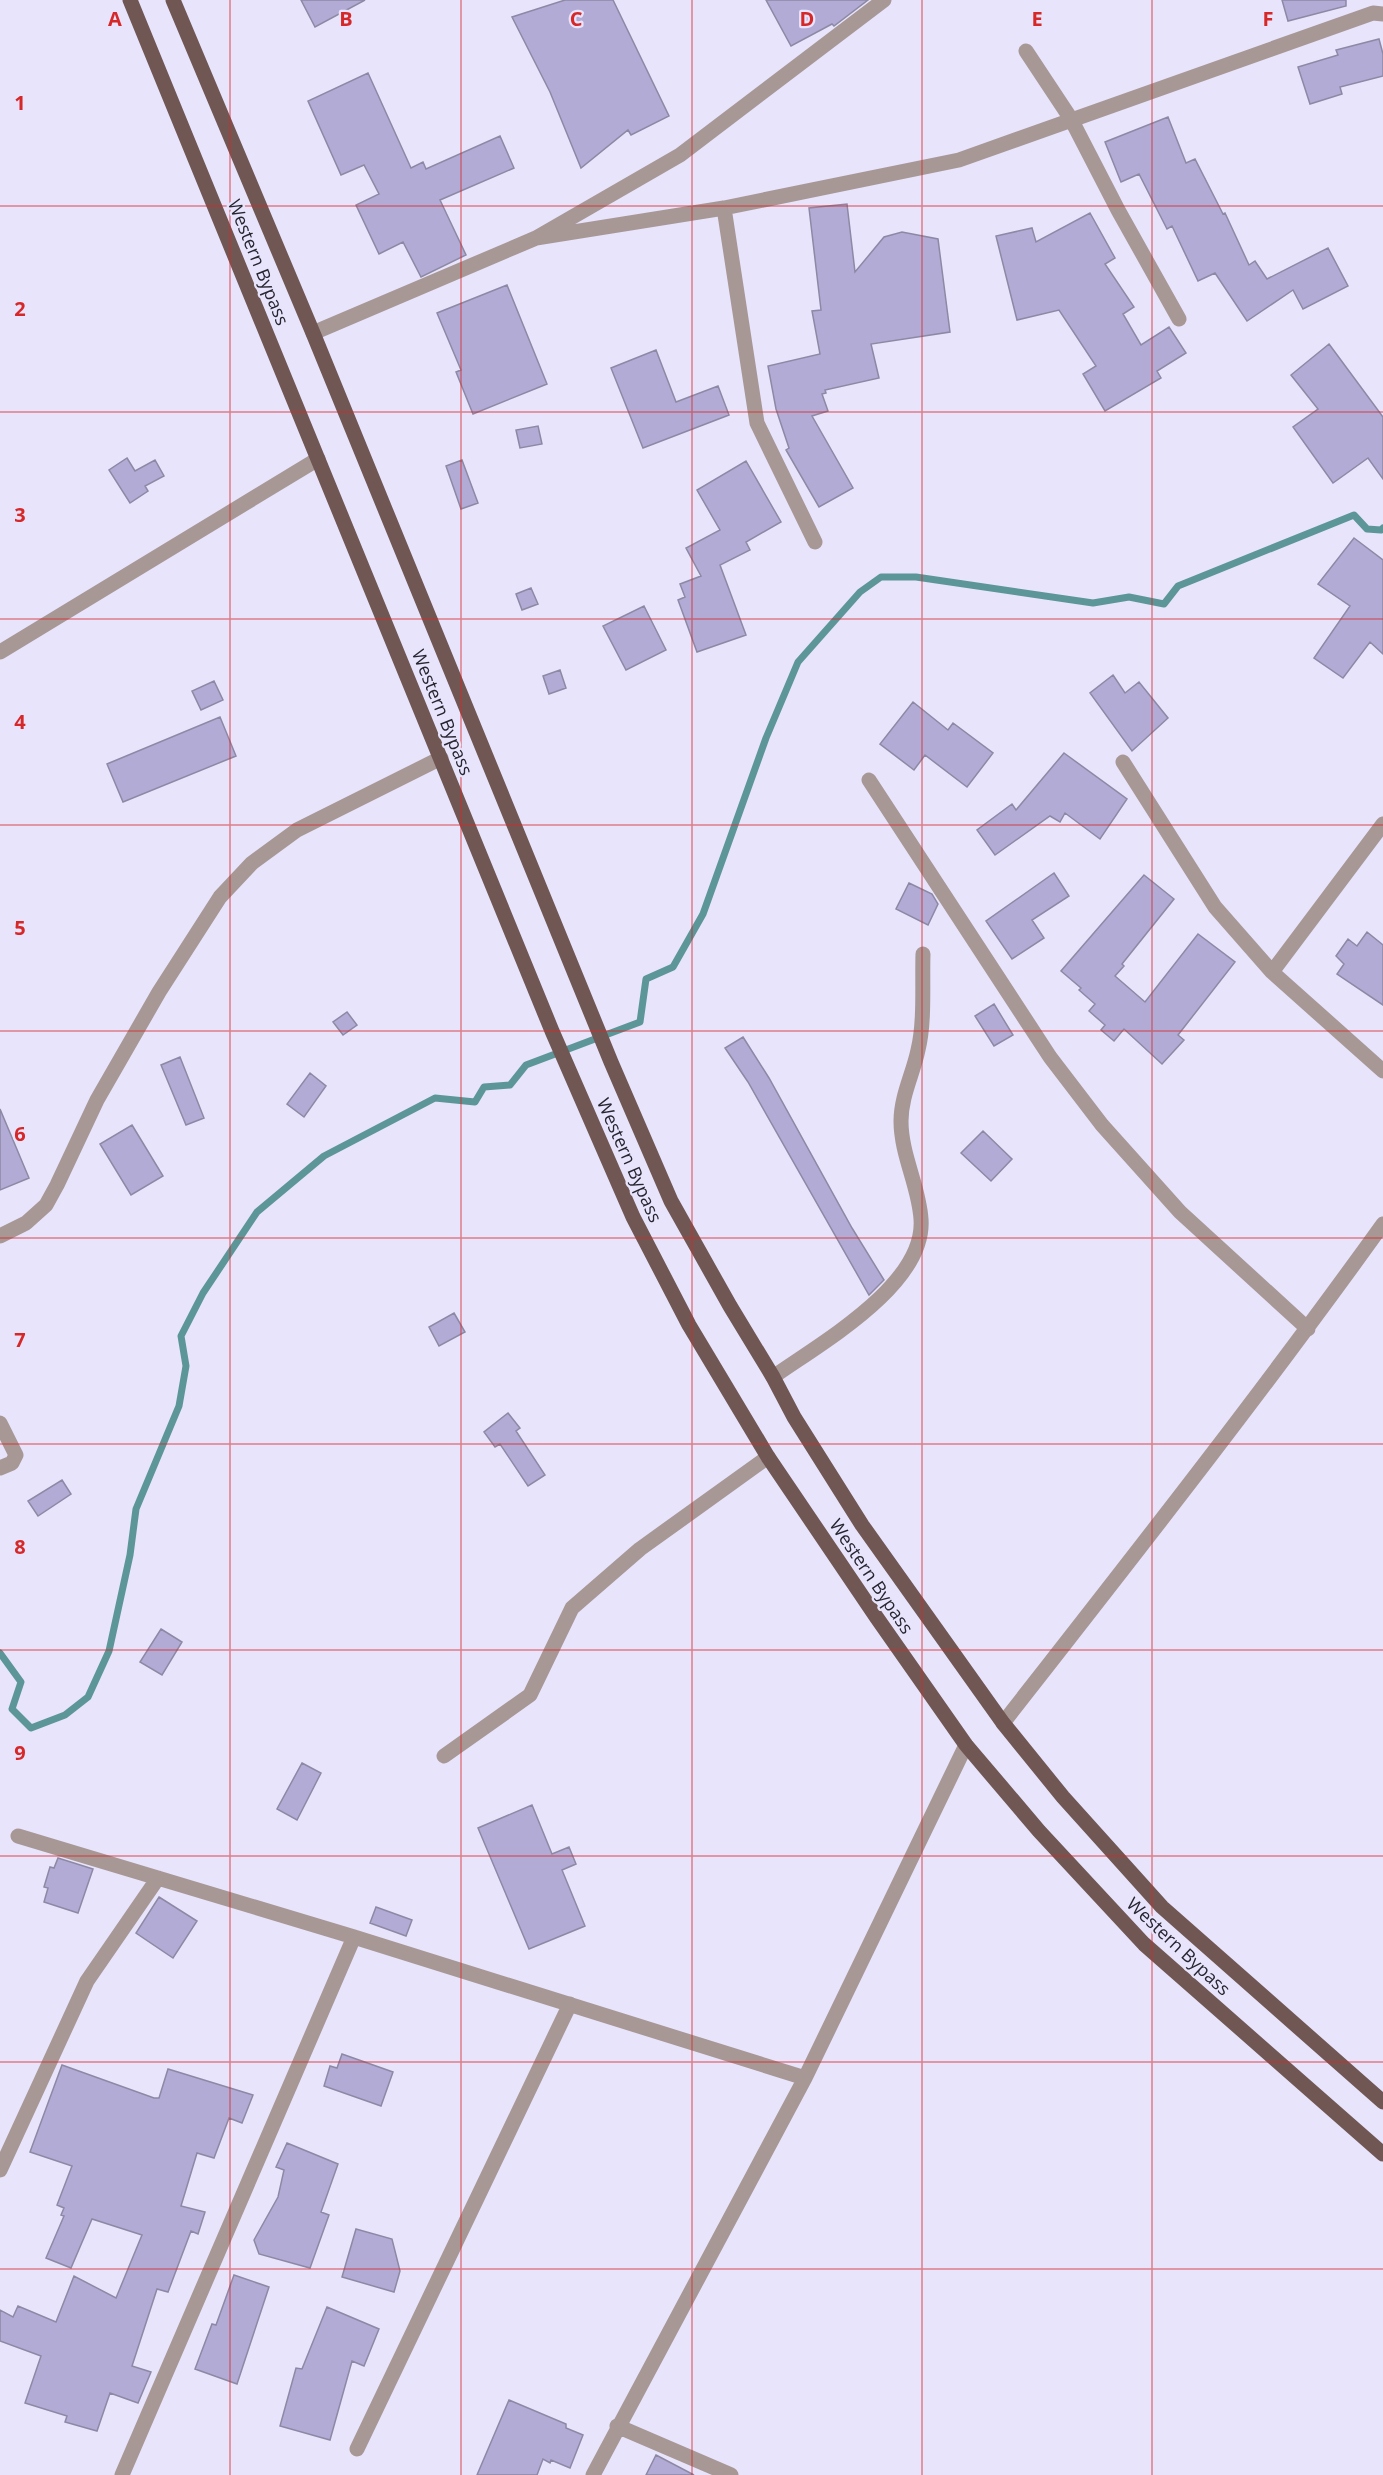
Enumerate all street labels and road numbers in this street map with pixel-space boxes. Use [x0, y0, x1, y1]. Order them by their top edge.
street label: Western Bypass [223, 196, 295, 328]
street label: Western Bypass [407, 646, 479, 778]
street label: Western Bypass [592, 1094, 668, 1226]
street label: Western Bypass [825, 1514, 919, 1638]
street label: Western Bypass [1122, 1892, 1236, 2000]

